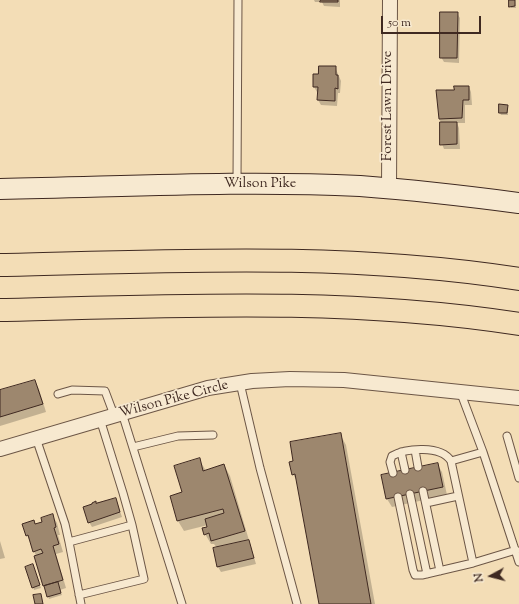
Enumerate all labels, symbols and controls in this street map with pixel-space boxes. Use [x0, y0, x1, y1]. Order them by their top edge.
scale bar [383, 8, 483, 34]
text: 50 m [388, 14, 411, 32]
street label: Forest Lawn Drive [381, 51, 397, 161]
street label: Wilson Pike [224, 177, 296, 193]
street label: Wilson Pike Circle [118, 377, 230, 423]
north arrow [471, 556, 511, 596]
text: N [471, 572, 488, 583]

